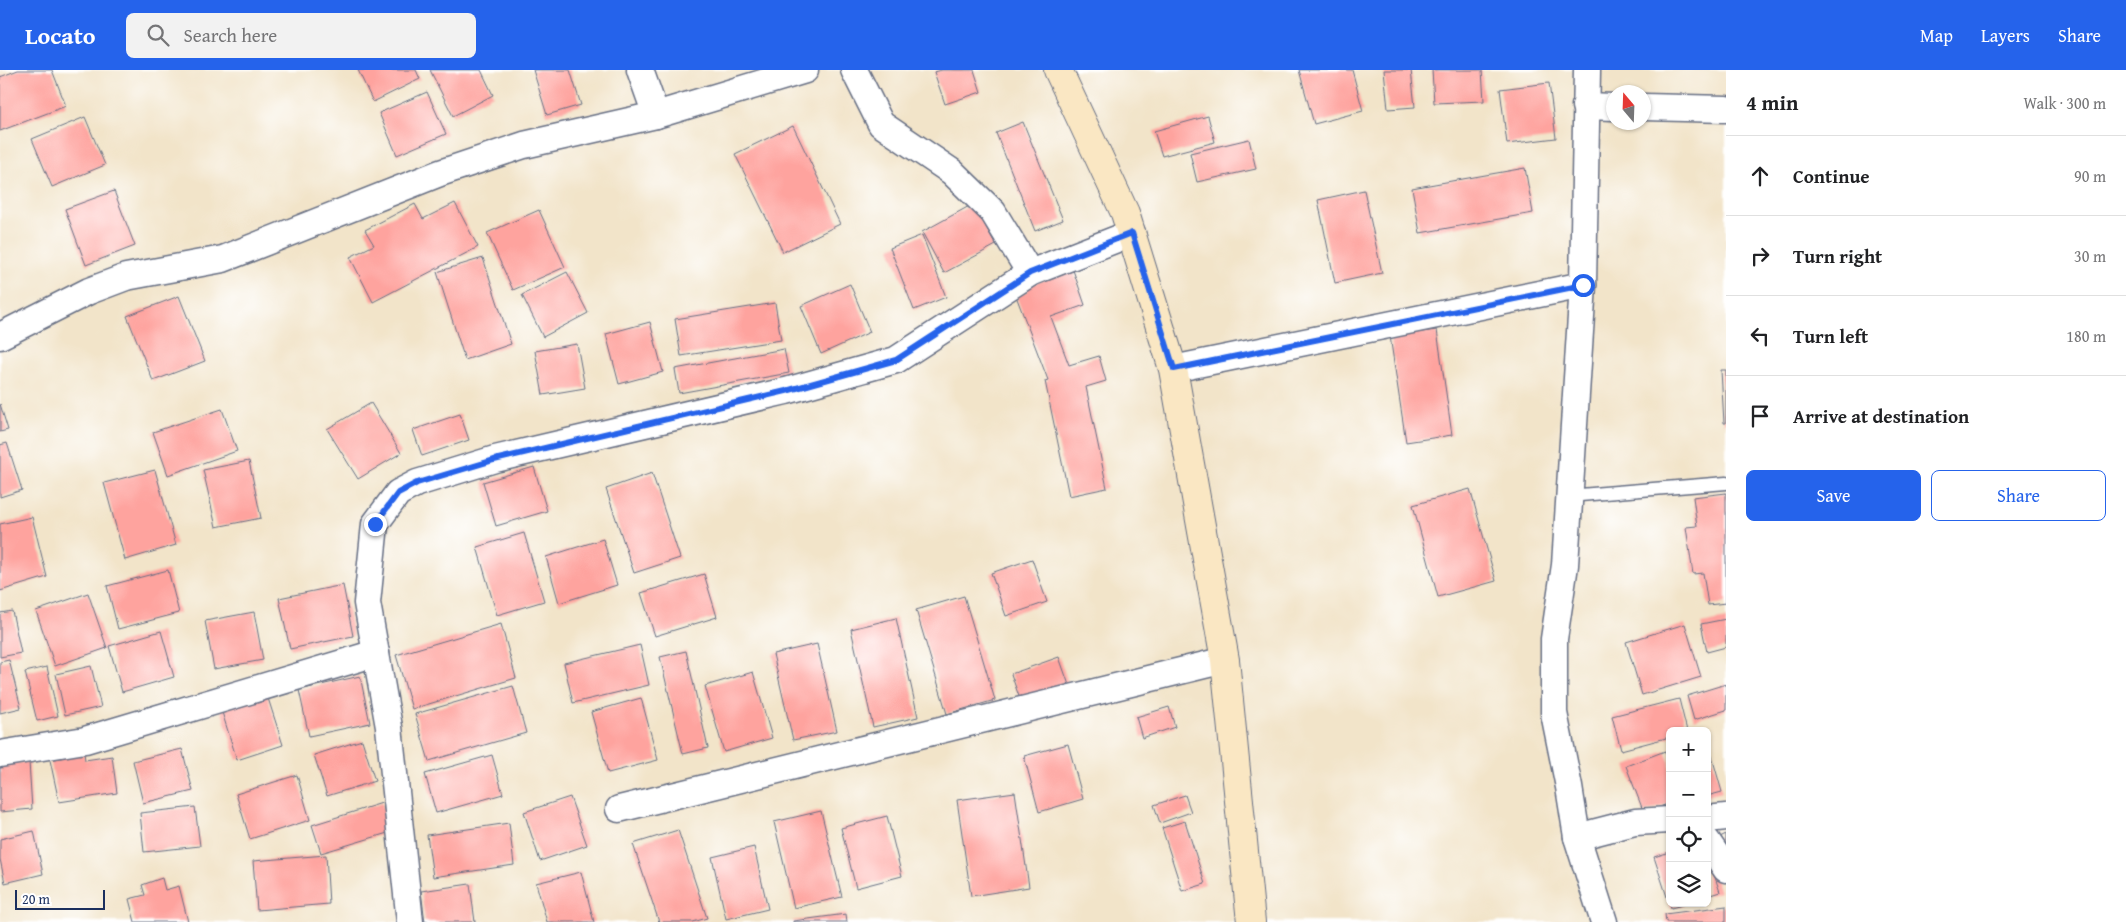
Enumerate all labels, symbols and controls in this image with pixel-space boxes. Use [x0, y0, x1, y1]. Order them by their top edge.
search box [126, 13, 476, 58]
text: Locato [25, 18, 96, 53]
icon: search [144, 21, 172, 49]
text: Search here [184, 21, 277, 49]
text: Map [1920, 22, 1953, 49]
text: Layers [1981, 22, 2030, 49]
text: Share [2058, 22, 2101, 49]
north arrow [1606, 85, 1651, 130]
text: 4 min [1746, 87, 1798, 118]
text: Walk · 300 m [2023, 91, 2106, 115]
icon: ahead [1746, 162, 1774, 190]
text: Continue [1793, 162, 1870, 190]
text: 90 m [2074, 164, 2106, 188]
icon: right [1746, 242, 1774, 270]
text: Turn right [1793, 242, 1882, 270]
text: 30 m [2074, 244, 2106, 268]
route start [1572, 274, 1595, 297]
icon: left [1746, 322, 1774, 350]
text: Turn left [1793, 322, 1868, 350]
text: 180 m [2066, 324, 2106, 348]
icon: arrive [1746, 402, 1774, 430]
text: Arrive at destination [1793, 402, 1969, 430]
button: Save [1746, 470, 1921, 521]
button: Share [1931, 470, 2106, 521]
route end [364, 513, 387, 536]
map controls [1666, 727, 1711, 907]
button: + [1666, 727, 1711, 772]
button: − [1666, 772, 1711, 817]
button: locate [1666, 817, 1711, 862]
button: layers [1666, 862, 1711, 907]
scale bar [15, 887, 105, 910]
text: 20 m [22, 889, 50, 909]

